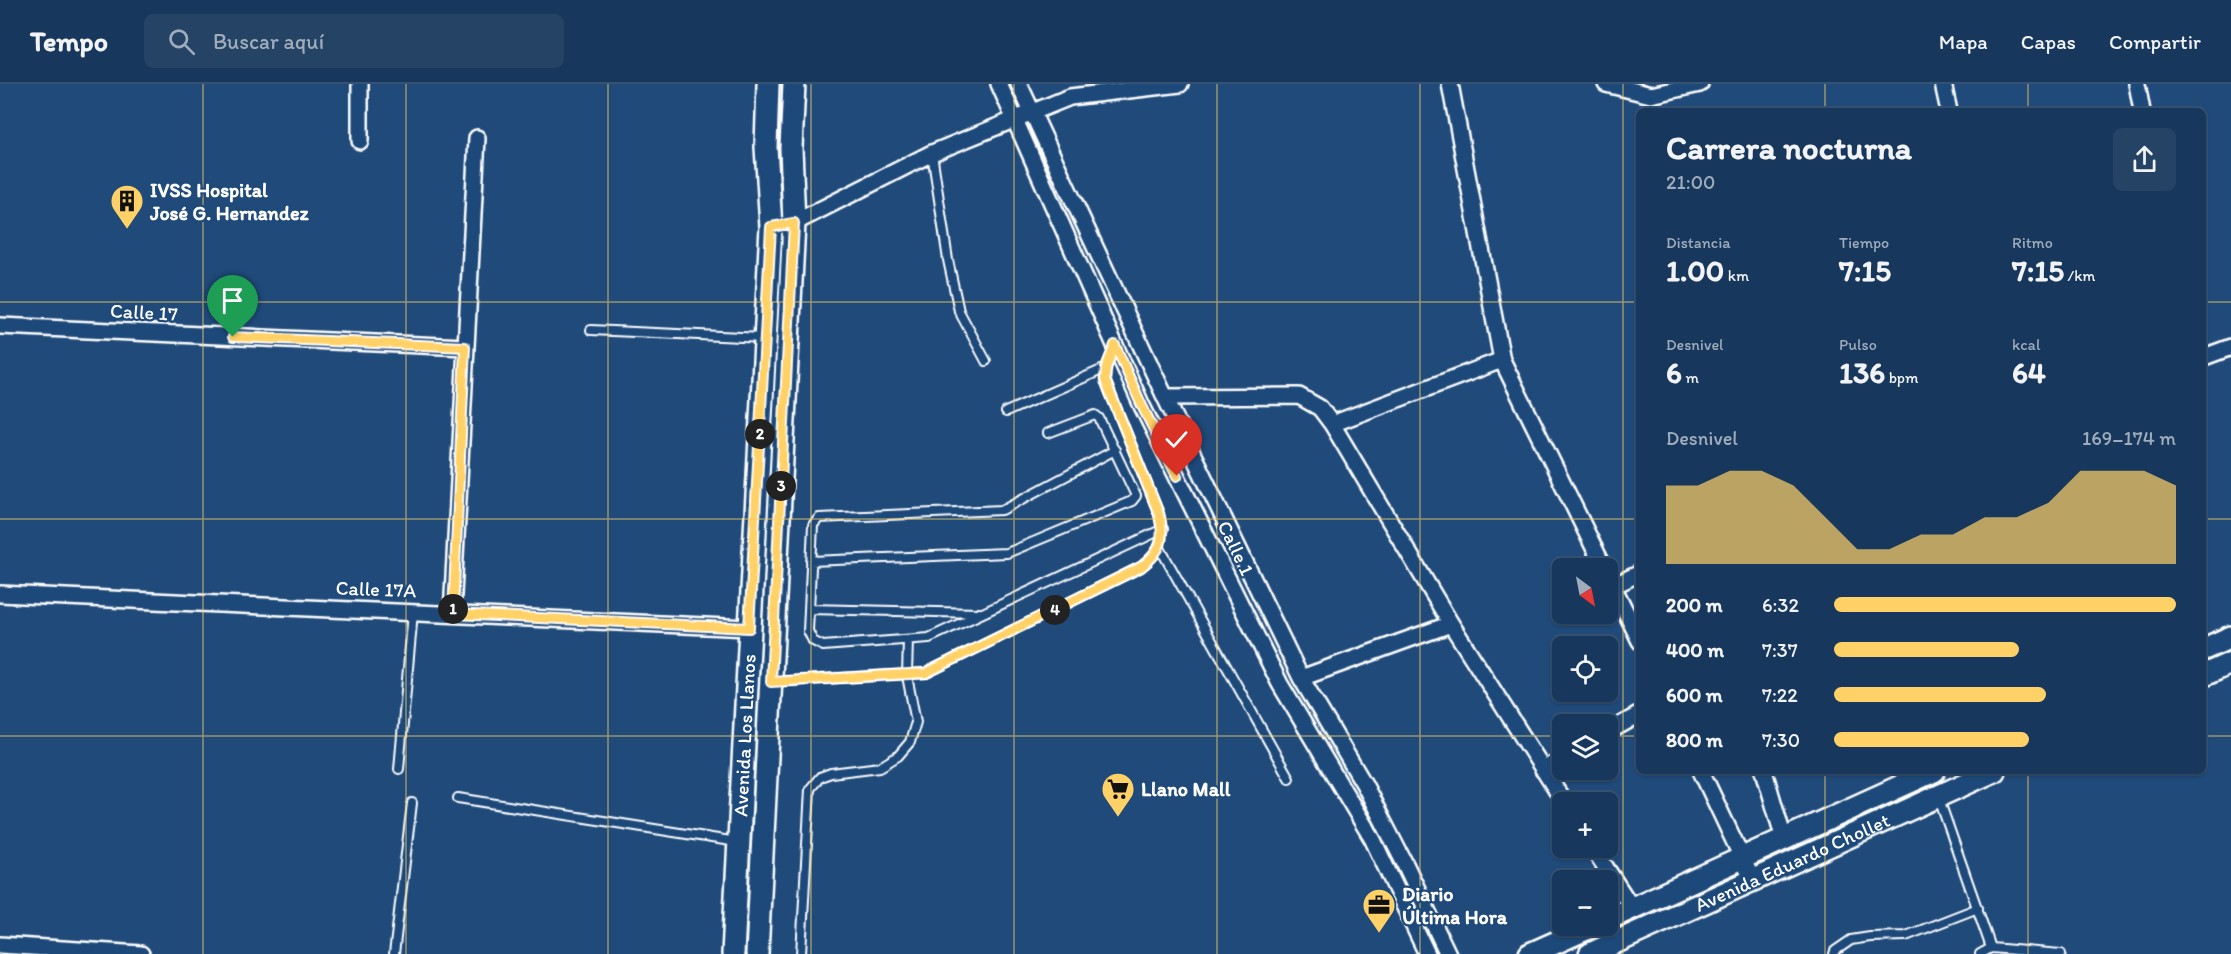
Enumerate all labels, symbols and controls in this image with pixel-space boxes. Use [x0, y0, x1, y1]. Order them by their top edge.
search box [144, 14, 564, 68]
text: Tempo [30, 24, 108, 58]
icon: search [165, 25, 198, 58]
text: Buscar aquí [213, 28, 324, 55]
text: Mapa [1939, 29, 1988, 54]
text: Capas [2021, 29, 2076, 54]
text: Compartir [2109, 29, 2201, 54]
text: Carrera nocturna [1666, 128, 1912, 167]
button: share [2113, 128, 2176, 191]
text: 21:00 [1666, 170, 1715, 194]
place label: IVSS Hospital José G. Hernandez [149, 178, 310, 225]
building icon: IVSS Hospital José G. Hernandez [109, 183, 145, 230]
text: Distancia [1666, 233, 1731, 252]
text: Tiempo [1839, 233, 1889, 252]
text: Ritmo [2012, 233, 2053, 252]
text: 1.00 [1666, 252, 1724, 289]
text: 7:15 [1839, 252, 1891, 289]
text: 7:15 [2012, 252, 2064, 289]
text: km [1724, 266, 1749, 285]
text: /km [2064, 266, 2095, 285]
pin [207, 275, 258, 337]
icon: arrive [216, 284, 249, 317]
street label: Calle 17 [110, 298, 179, 326]
text: Desnivel [1666, 335, 1724, 354]
text: Pulso [1839, 335, 1877, 354]
text: kcal [2012, 335, 2040, 354]
text: 6 [1666, 354, 1682, 391]
text: 136 [1839, 354, 1885, 391]
text: 64 [2012, 354, 2046, 391]
text: m [1682, 368, 1699, 387]
text: bpm [1885, 368, 1918, 387]
pin [1151, 414, 1202, 476]
pin: 2 [745, 419, 775, 449]
icon: check [1160, 423, 1193, 456]
text: 2 [756, 424, 764, 443]
text: Desnivel [1666, 426, 1738, 450]
text: 169–174 m [2082, 426, 2176, 450]
pin: 3 [766, 471, 796, 501]
text: 3 [777, 476, 785, 495]
street label: Calle 1 [1213, 517, 1259, 579]
north arrow [1552, 558, 1618, 624]
map controls [1552, 558, 1618, 936]
street label: Calle 17A [335, 576, 417, 602]
text: 200 m [1666, 593, 1722, 617]
text: 6:32 [1762, 593, 1799, 617]
pin: 1 [438, 594, 468, 624]
pin: 4 [1040, 595, 1070, 625]
text: 1 [449, 599, 457, 618]
text: 4 [1050, 600, 1060, 619]
button: locate [1552, 636, 1618, 702]
text: 400 m [1666, 638, 1724, 662]
text: 7:37 [1762, 638, 1798, 662]
street label: Avenida Los Llanos [728, 653, 761, 817]
text: 600 m [1666, 683, 1723, 707]
text: 7:22 [1762, 683, 1798, 707]
button: layers [1552, 714, 1618, 780]
text: 800 m [1666, 728, 1723, 752]
text: 7:30 [1762, 728, 1800, 752]
supermarket icon: Llano Mall [1100, 771, 1136, 818]
place label: Llano Mall [1141, 777, 1231, 801]
button: + [1552, 792, 1618, 858]
street label: Avenida Eduardo Chollet [1691, 808, 1893, 917]
button: − [1552, 870, 1618, 936]
place label: Diario Última Hora [1402, 882, 1508, 929]
office icon: Diario Última Hora [1361, 887, 1397, 934]

